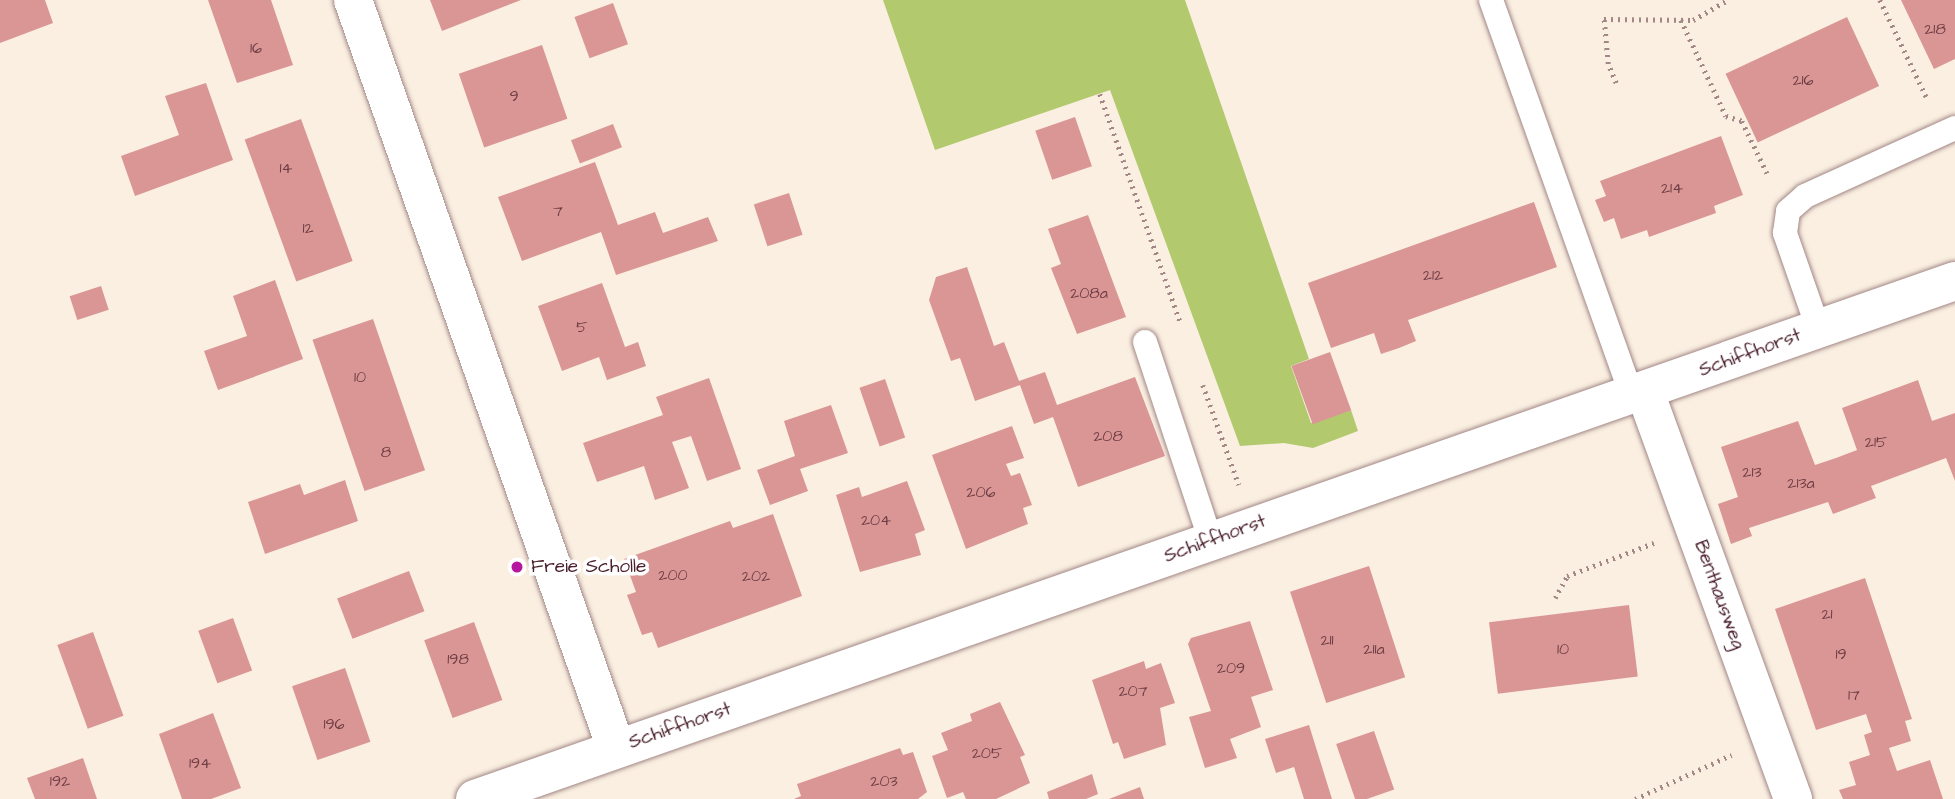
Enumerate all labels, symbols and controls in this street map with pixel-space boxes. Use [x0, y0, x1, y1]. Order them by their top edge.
house number: 218 [1924, 19, 1946, 39]
house number: 16 [250, 38, 262, 58]
house number: 216 [1792, 70, 1814, 90]
house number: 9 [509, 86, 519, 106]
house number: 14 [280, 158, 292, 178]
house number: 214 [1661, 178, 1683, 198]
house number: 7 [553, 201, 563, 221]
house number: 12 [302, 218, 314, 238]
house number: 212 [1423, 265, 1443, 285]
house number: 208a [1070, 283, 1108, 303]
house number: 5 [576, 317, 588, 337]
street label: Schiffhorst [1696, 324, 1804, 382]
house number: 10 [354, 367, 366, 387]
house number: 208 [1093, 426, 1123, 446]
house number: 215 [1865, 432, 1887, 452]
house number: 8 [381, 442, 391, 462]
house number: 213 [1742, 462, 1762, 482]
house number: 213a [1787, 473, 1815, 493]
house number: 206 [966, 482, 996, 502]
house number: 204 [861, 510, 891, 530]
street label: Schiffhorst [1161, 510, 1269, 568]
street label: Benthausweg [1689, 537, 1749, 653]
place label: Freie Scholle [531, 556, 646, 578]
marker: Freie Scholle [509, 559, 525, 575]
house number: 200 [658, 565, 688, 585]
house number: 202 [742, 566, 770, 586]
house number: 21 [1821, 604, 1833, 624]
house number: 211 [1320, 630, 1334, 650]
house number: 211a [1363, 639, 1385, 659]
house number: 10 [1557, 639, 1569, 659]
house number: 19 [1835, 644, 1847, 664]
house number: 198 [447, 649, 469, 669]
house number: 209 [1217, 658, 1245, 678]
house number: 207 [1118, 681, 1148, 701]
house number: 17 [1848, 685, 1860, 705]
street label: Schiffhorst [626, 698, 734, 754]
house number: 196 [323, 714, 345, 734]
house number: 205 [972, 743, 1002, 763]
house number: 194 [189, 753, 211, 773]
house number: 192 [50, 771, 70, 791]
house number: 203 [870, 771, 898, 791]

